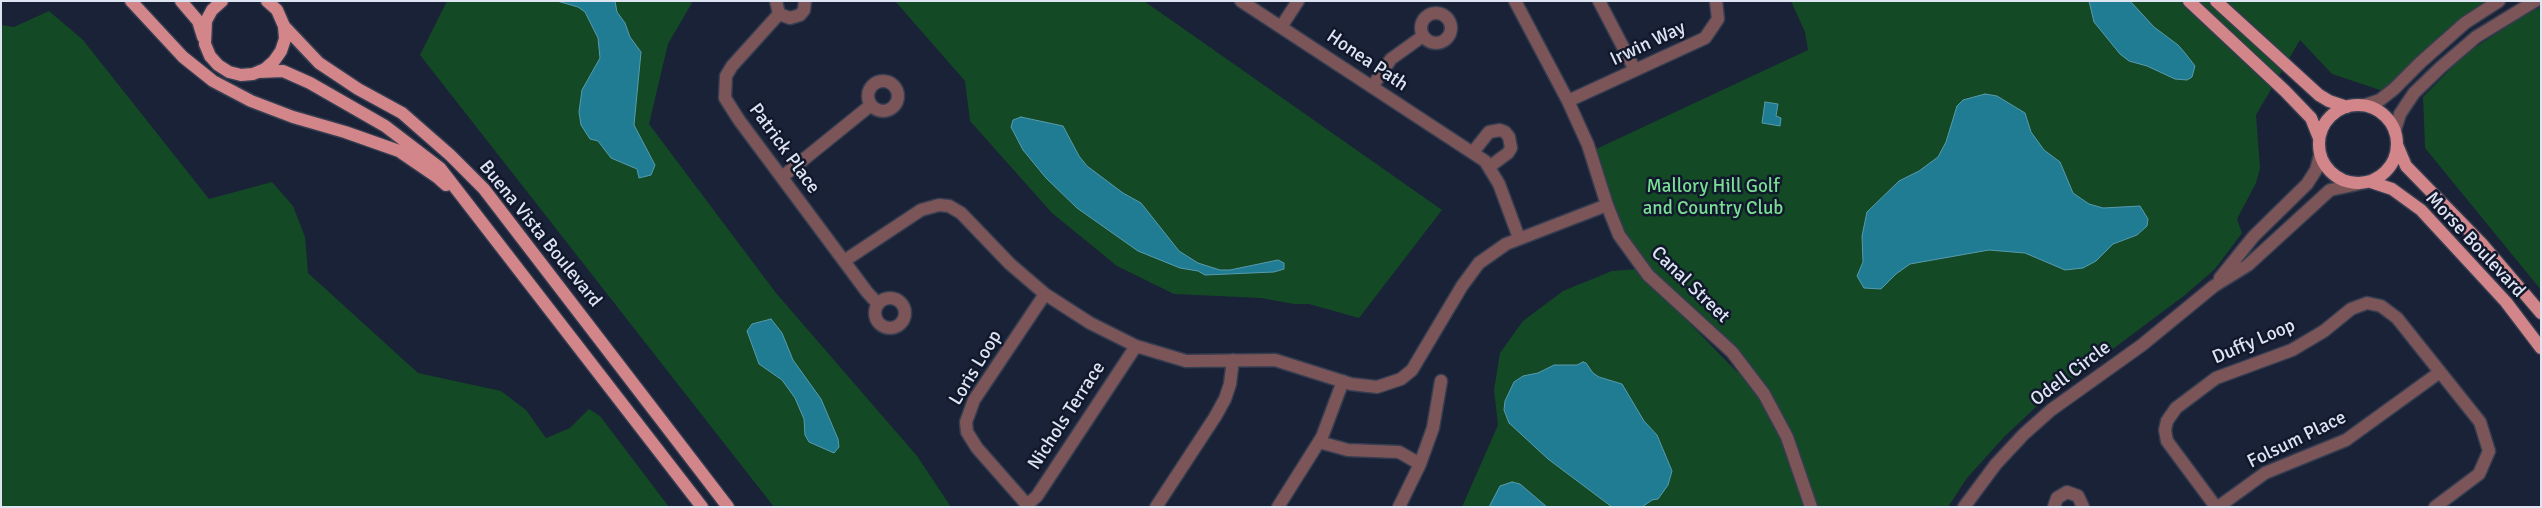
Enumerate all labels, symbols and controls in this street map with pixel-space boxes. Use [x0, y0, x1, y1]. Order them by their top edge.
street label: Irwin Way [1607, 17, 1689, 71]
street label: Honea Path [1322, 25, 1412, 97]
street label: Patrick Place [744, 99, 824, 199]
street label: Buena Vista Boulevard [474, 156, 606, 312]
park label: Mallory Hill Golf and Country Club [1643, 176, 1783, 220]
street label: Morse Boulevard [2420, 188, 2530, 302]
street label: Canal Street [1646, 242, 1734, 328]
street label: Duffy Loop [2209, 314, 2299, 370]
street label: Loris Loop [945, 326, 1007, 410]
street label: Odell Circle [2026, 337, 2116, 411]
street label: Nichols Terrace [1024, 358, 1110, 474]
street label: Folsum Place [2244, 406, 2350, 474]

